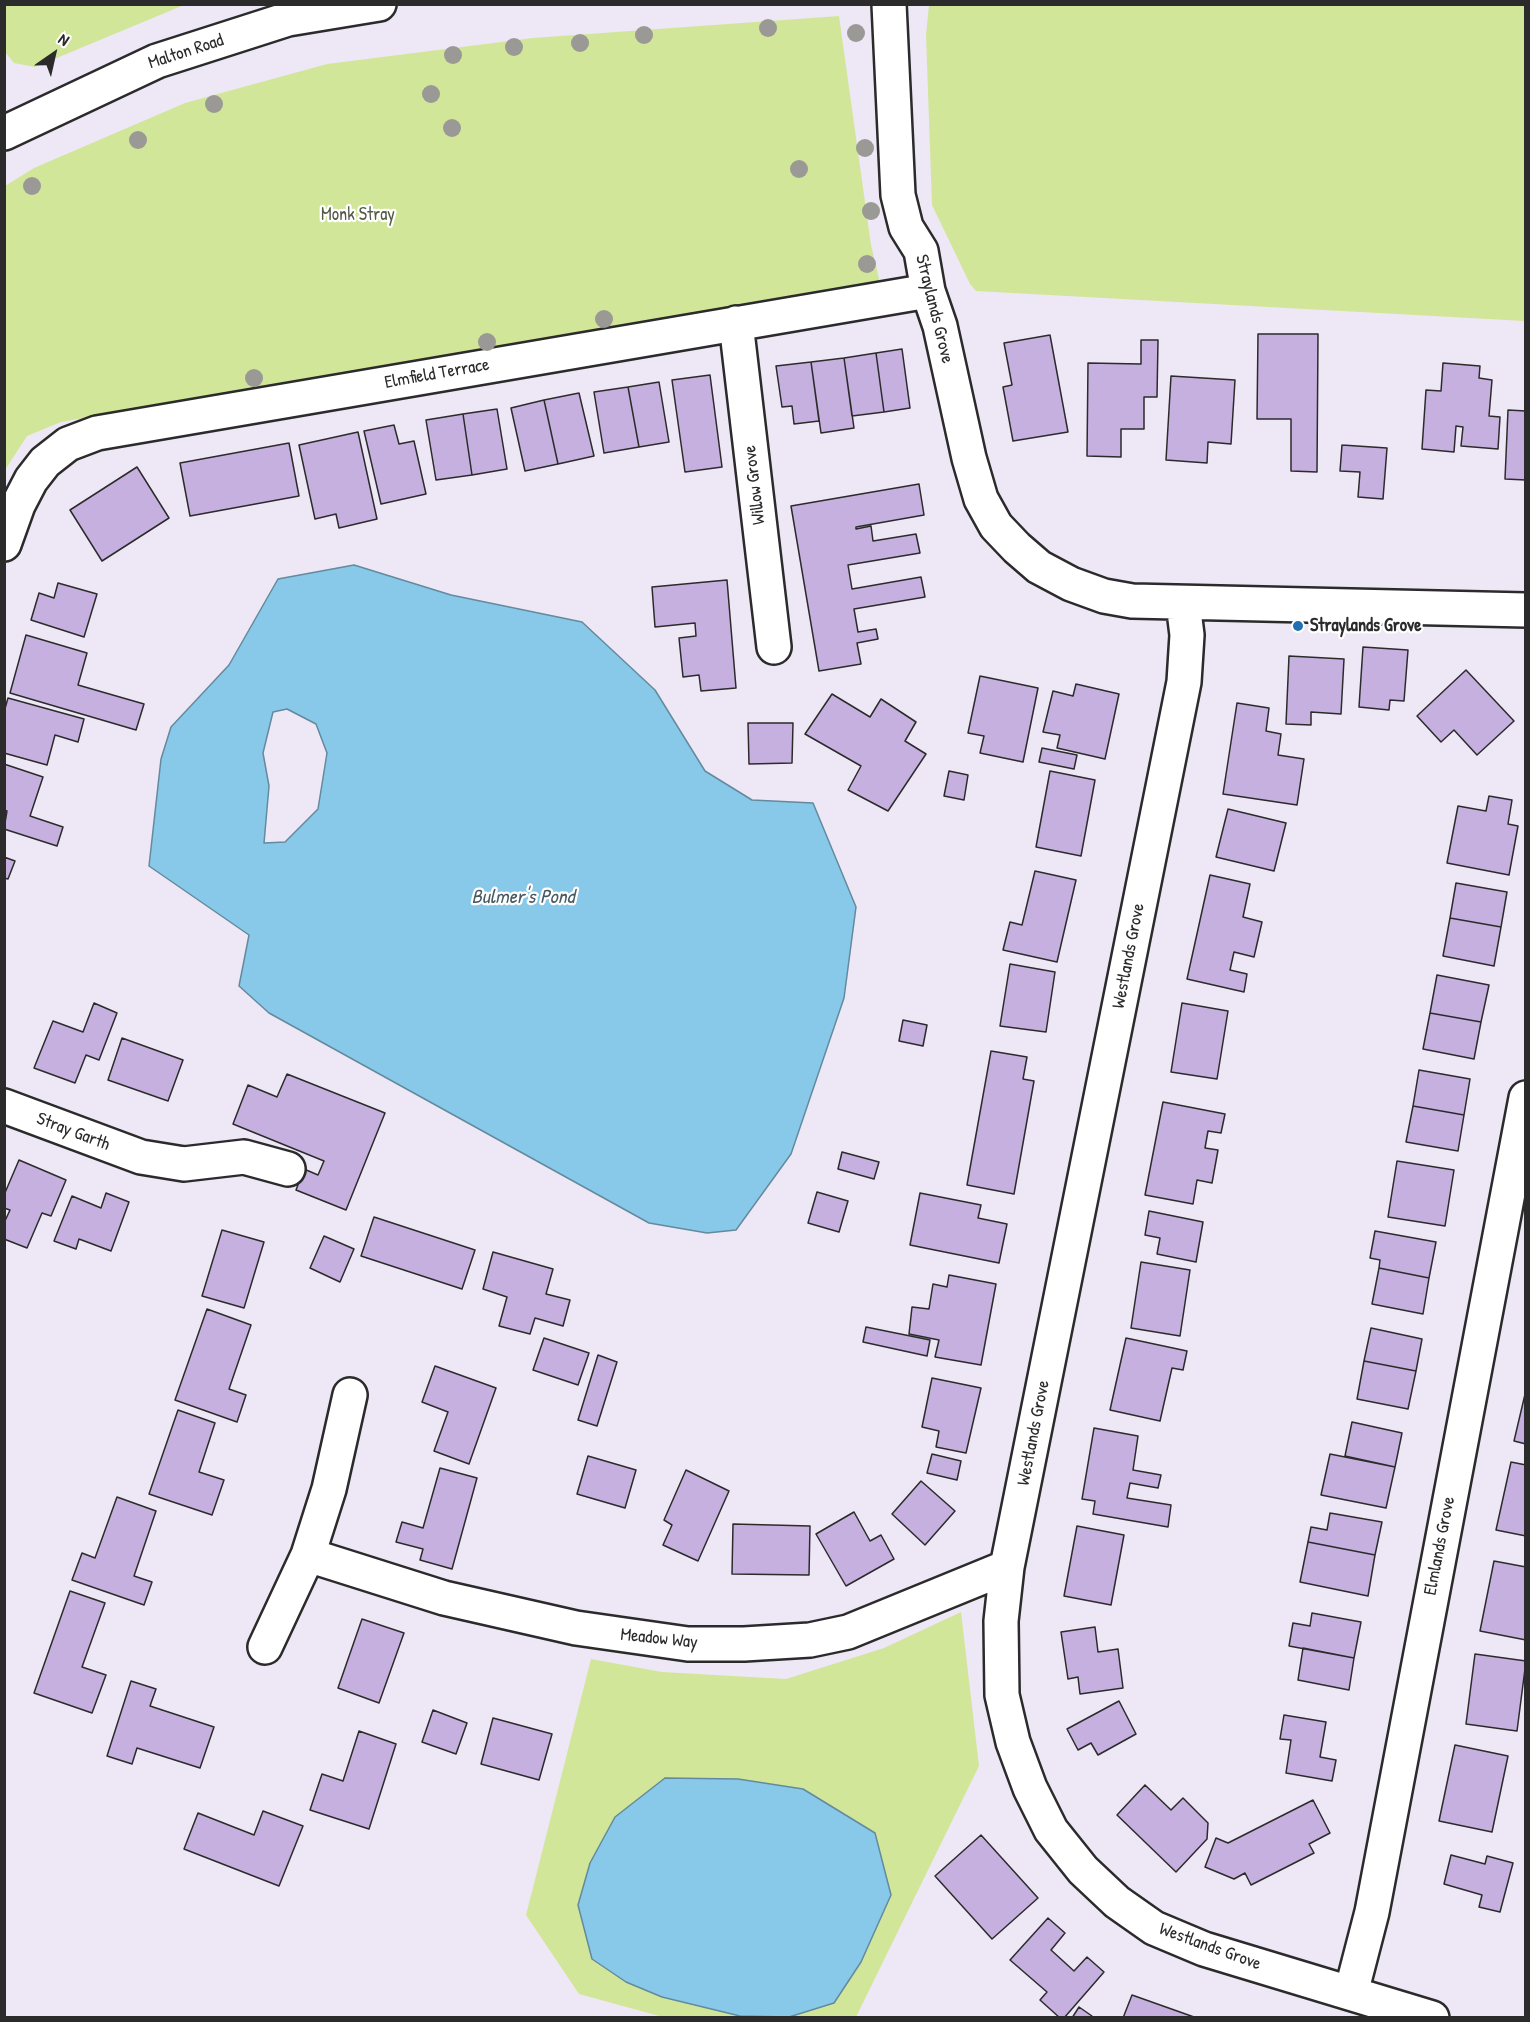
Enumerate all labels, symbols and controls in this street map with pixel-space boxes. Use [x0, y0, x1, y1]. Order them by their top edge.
north arrow [24, 24, 84, 84]
text: N [54, 28, 74, 51]
street label: Malton Road [146, 30, 226, 74]
park label: Monk Stray [321, 204, 395, 226]
street label: Straylands Grove [910, 252, 958, 366]
street label: Elmfield Terrace [383, 354, 491, 394]
street label: Willow Grove [739, 444, 771, 526]
place label: Straylands Grove [1310, 615, 1421, 637]
marker: Straylands Grove [1291, 619, 1305, 633]
water label: Bulmer's Pond [472, 886, 574, 910]
street label: Westlands Grove [1108, 902, 1150, 1010]
street label: Stray Garth [33, 1108, 113, 1156]
street label: Westlands Grove [1013, 1379, 1055, 1487]
street label: Elmlands Grove [1420, 1495, 1460, 1597]
street label: Meadow Way [619, 1624, 699, 1654]
street label: Westlands Grove [1156, 1919, 1264, 1975]

